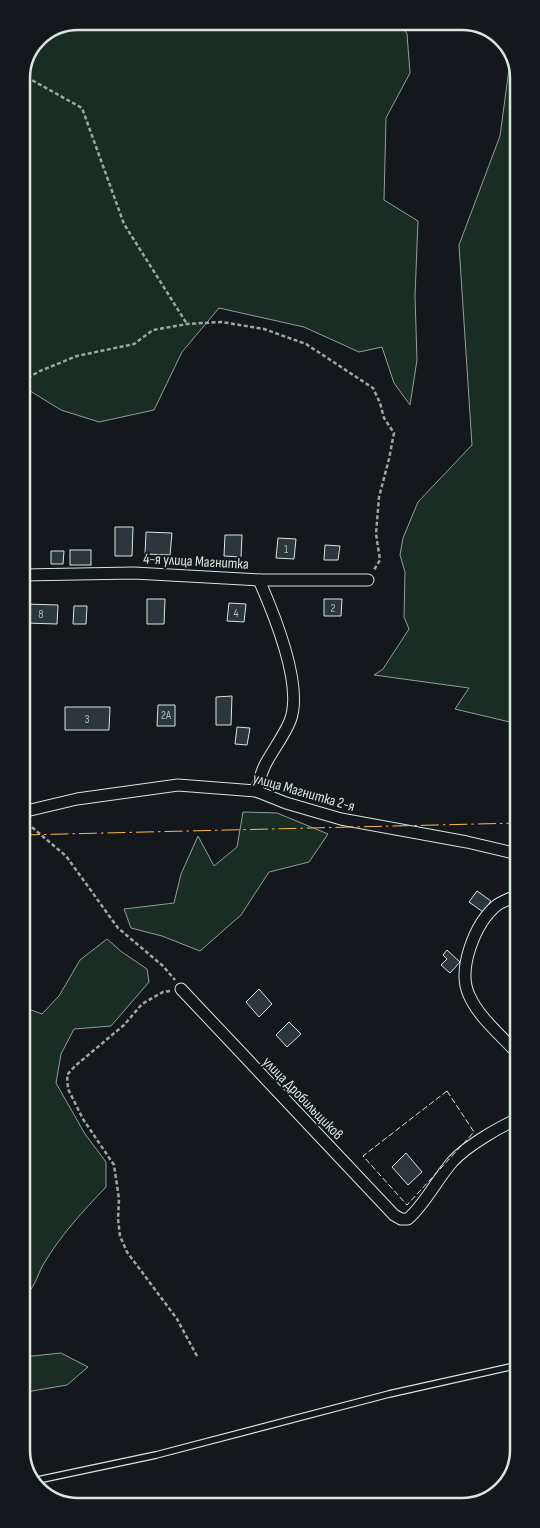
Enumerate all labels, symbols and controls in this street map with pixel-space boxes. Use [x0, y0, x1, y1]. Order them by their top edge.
house number: 1 [284, 542, 289, 557]
street label: 4-я улица Магнитка [143, 549, 249, 574]
house number: 2 [331, 601, 336, 616]
house number: 4 [233, 606, 239, 621]
house number: 8 [38, 607, 44, 622]
house number: 2А [161, 708, 172, 723]
house number: 3 [84, 712, 90, 727]
street label: улица Магнитка 2-я [251, 769, 357, 816]
street label: улица Дробильщиков [258, 1053, 347, 1144]

